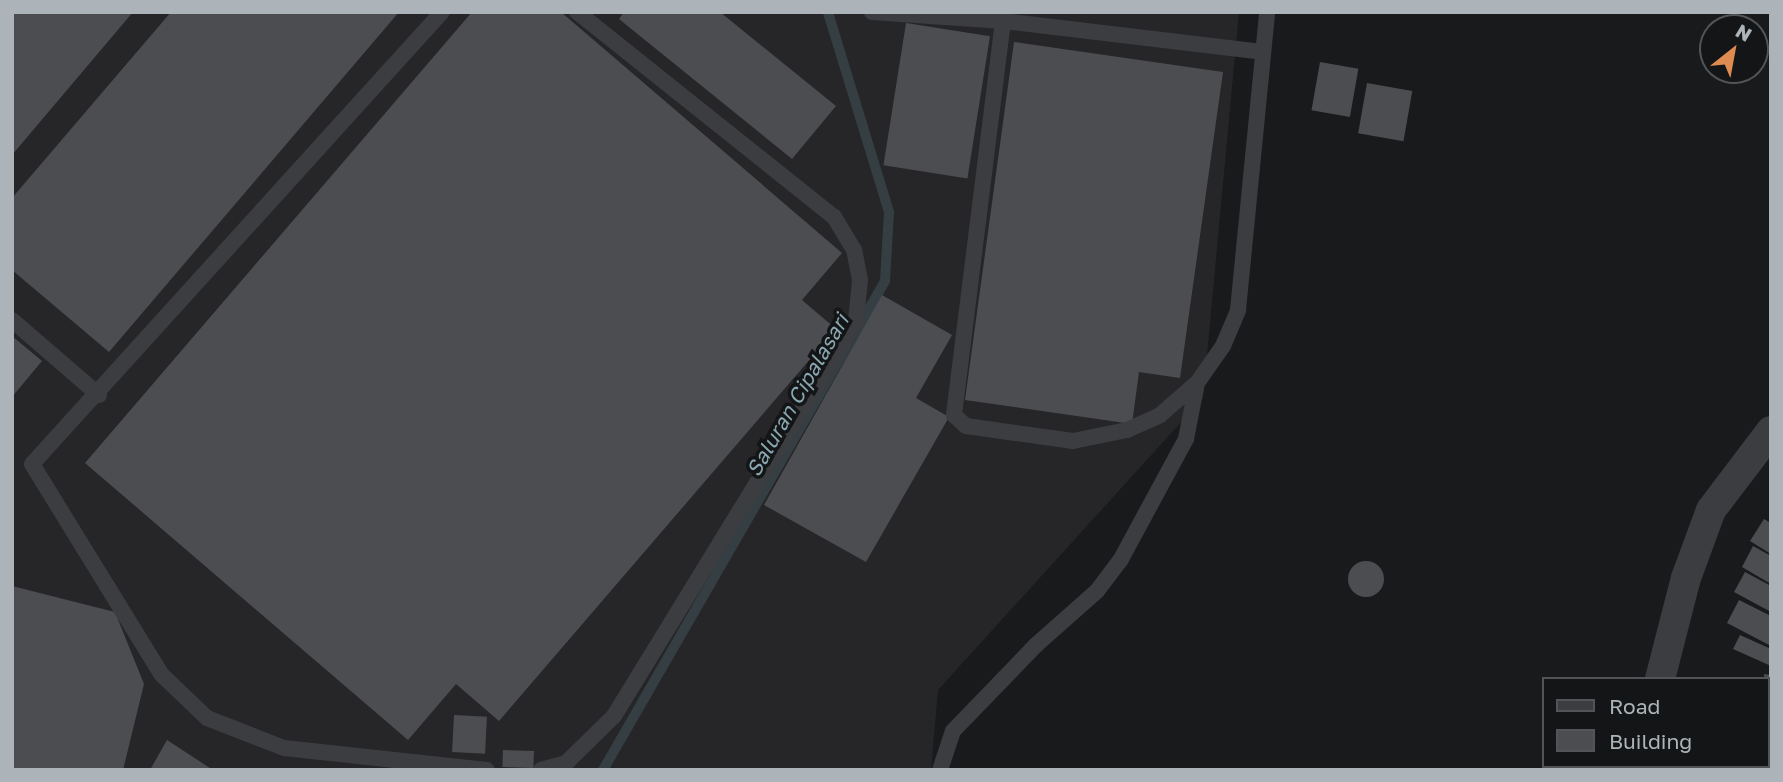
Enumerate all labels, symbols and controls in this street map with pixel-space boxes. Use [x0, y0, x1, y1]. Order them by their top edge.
north arrow [1699, 14, 1769, 84]
text: N [1732, 19, 1756, 46]
water label: Saluran Cipalasari [740, 310, 854, 480]
legend [1542, 677, 1769, 768]
text: Road [1609, 693, 1660, 719]
text: Building [1609, 728, 1692, 754]

